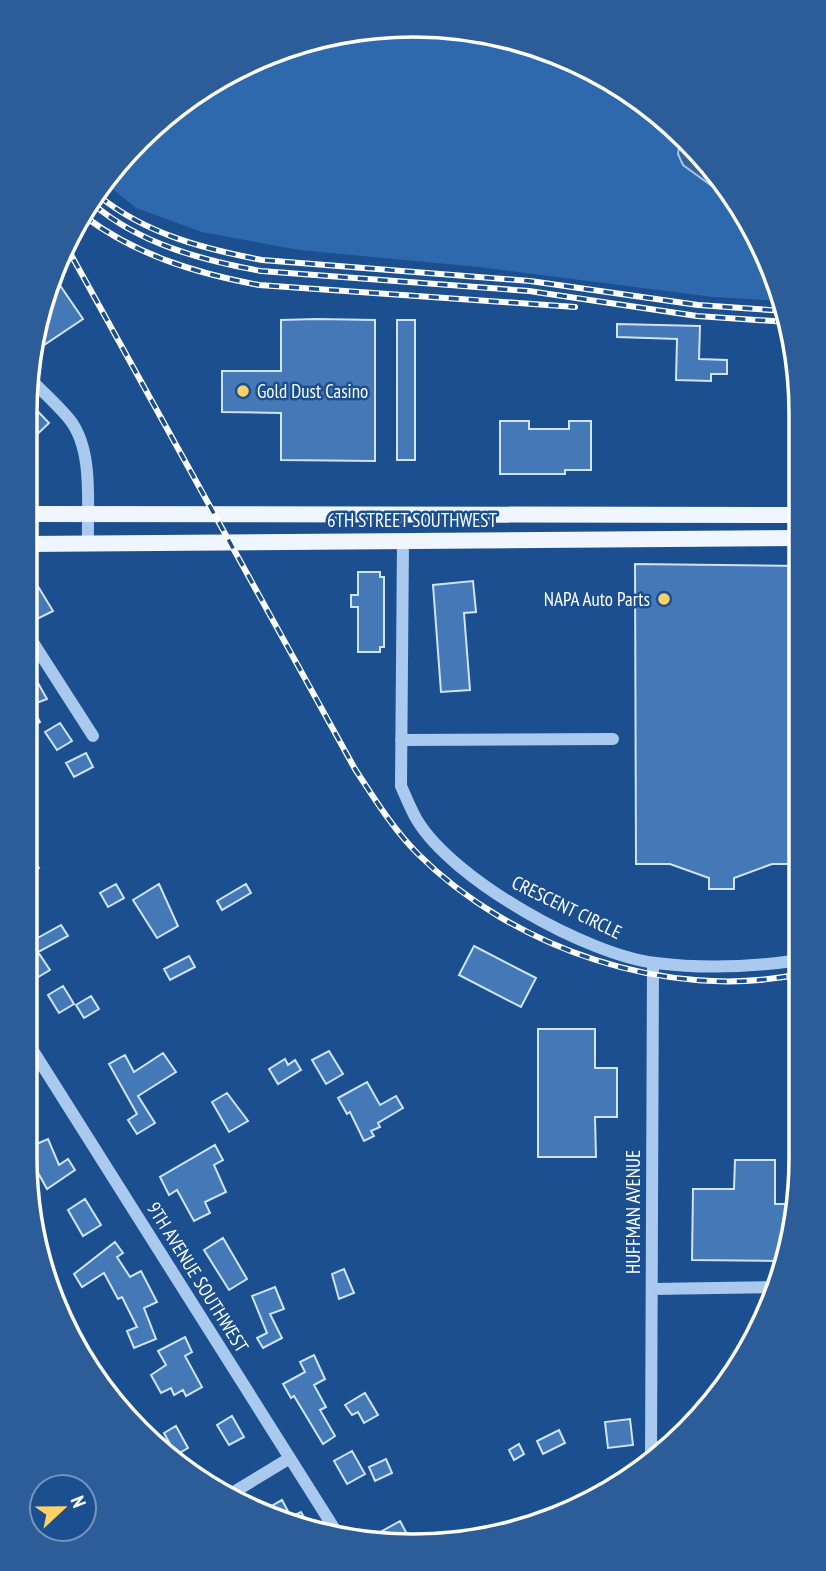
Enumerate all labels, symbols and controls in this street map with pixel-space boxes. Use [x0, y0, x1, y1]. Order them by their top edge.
place label: Gold Dust Casino [257, 379, 368, 403]
marker: Gold Dust Casino [235, 383, 251, 399]
street label: 6TH STREET SOUTHWEST [327, 508, 497, 532]
place label: NAPA Auto Parts [544, 587, 650, 611]
marker: NAPA Auto Parts [656, 591, 672, 607]
street label: CRESCENT CIRCLE [508, 870, 626, 944]
street label: HUFFMAN AVENUE [621, 1150, 645, 1274]
street label: 9TH AVENUE SOUTHWEST [142, 1197, 254, 1357]
north arrow [28, 1473, 98, 1543]
text: N [66, 1492, 92, 1511]

